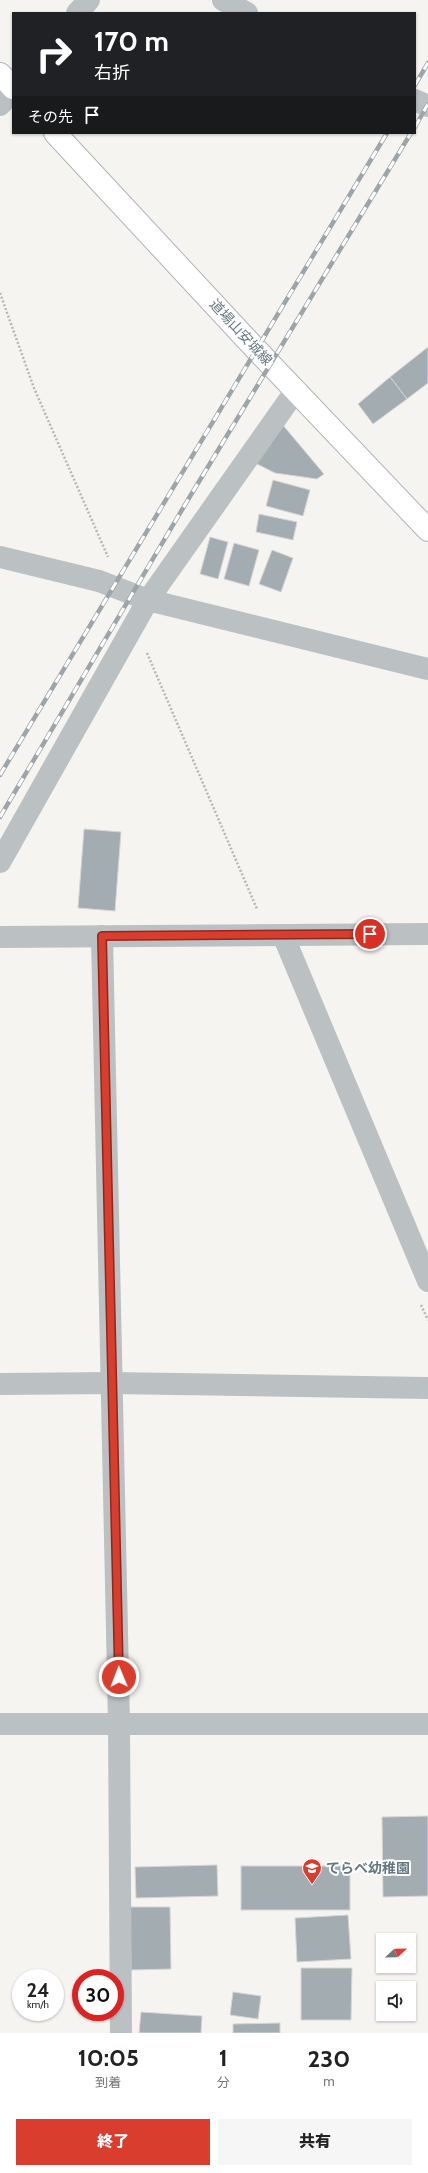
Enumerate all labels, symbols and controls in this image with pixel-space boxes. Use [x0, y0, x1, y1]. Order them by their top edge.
text: 170 m [94, 24, 169, 58]
icon: right [28, 28, 80, 80]
text: 右折 [94, 62, 130, 84]
icon: arrive [81, 104, 103, 126]
text: その先 [28, 108, 73, 126]
street label: 道場山安城線 [206, 295, 276, 369]
pin [353, 917, 387, 951]
icon: arrive [359, 923, 381, 945]
position arrow [98, 1656, 140, 1698]
school or university icon: てらべ幼稚園 [301, 1857, 323, 1885]
place label: てらべ幼稚園 [326, 1859, 410, 1877]
north arrow [376, 1933, 416, 1973]
map controls [376, 1933, 416, 2021]
speed limit sign: 30 [72, 1969, 124, 2021]
text: 24 [27, 1978, 50, 2002]
button: sound [376, 1981, 416, 2021]
text: km/h [27, 1998, 49, 2011]
text: 10:05 [78, 2043, 139, 2072]
text: 1 [219, 2043, 228, 2072]
text: 230 [308, 2044, 350, 2073]
text: m [323, 2073, 335, 2089]
text: 到着 [95, 2074, 121, 2090]
text: 分 [217, 2074, 230, 2090]
button: 終了 [16, 2119, 210, 2165]
button: 共有 [218, 2119, 412, 2165]

